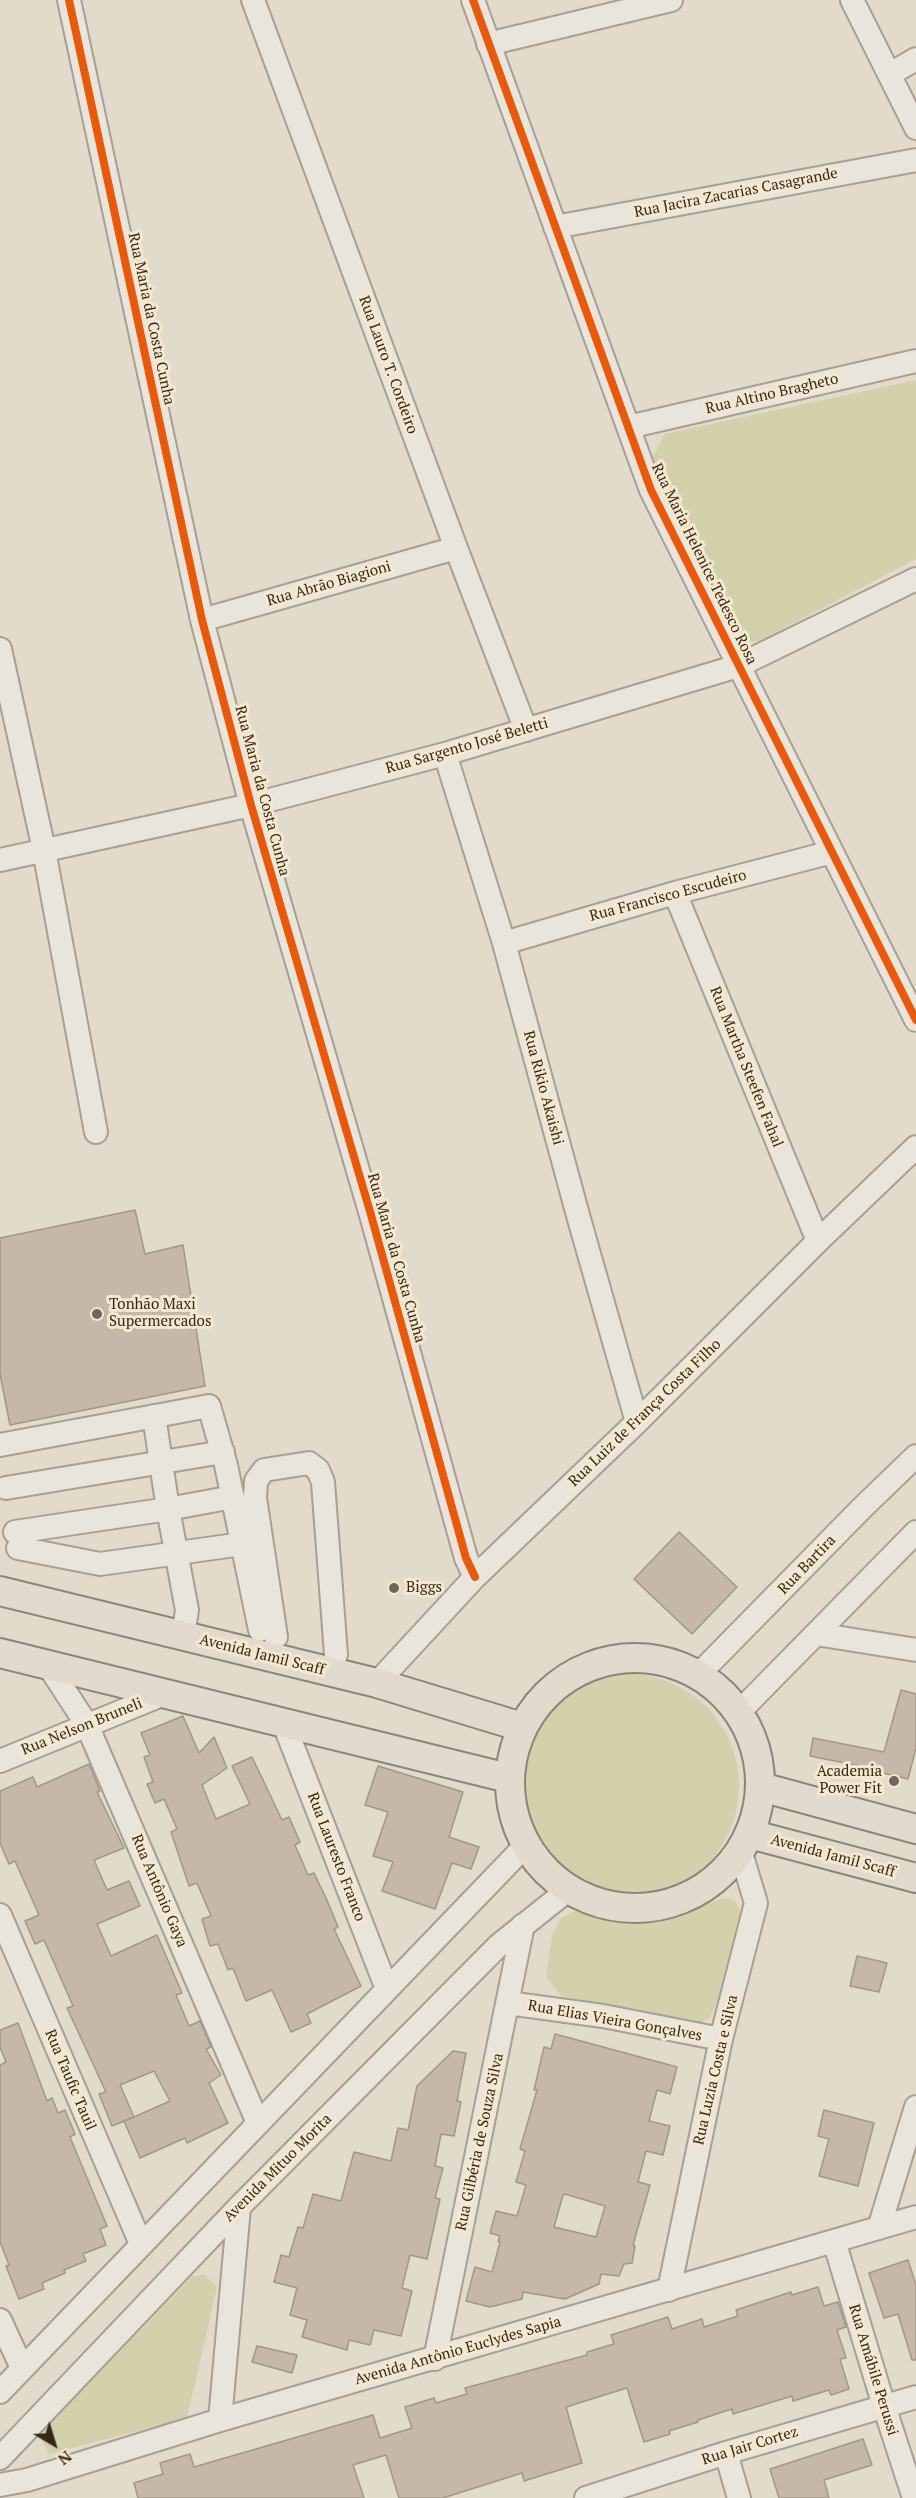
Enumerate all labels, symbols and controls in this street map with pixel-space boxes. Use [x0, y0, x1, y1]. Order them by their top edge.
street label: Rua Jacira Zacarias Casagrande [633, 164, 839, 222]
street label: Rua Maria da Costa Cunha [124, 231, 178, 407]
street label: Rua Lauro T. Cordeiro [355, 293, 421, 437]
street label: Rua Altino Bragheto [704, 370, 840, 418]
street label: Rua Maria Helenice Tedesco Rosa [647, 460, 761, 668]
street label: Rua Abrão Biagioni [265, 558, 393, 610]
street label: Rua Maria da Costa Cunha [231, 704, 293, 878]
street label: Rua Sargento José Beletti [384, 714, 550, 778]
street label: Rua Francisco Escudeiro [588, 866, 748, 926]
street label: Rua Martha Steefen Fahal [706, 984, 786, 1150]
street label: Rua Rikio Akaishi [519, 1029, 567, 1147]
street label: Rua Maria da Costa Cunha [363, 1171, 429, 1345]
place label: Tonhão Maxi Supermercados [109, 1296, 211, 1331]
marker: Tonhão Maxi Supermercados [90, 1307, 104, 1321]
street label: Rua Luiz de França Costa Filho [565, 1335, 725, 1491]
street label: Rua Bartira [774, 1532, 840, 1598]
place label: Biggs [406, 1579, 442, 1597]
marker: Biggs [387, 1581, 401, 1595]
street label: Avenida Jamil Scaff [198, 1631, 326, 1679]
street label: Rua Nelson Bruneli [19, 1695, 145, 1759]
place label: Academia Power Fit [817, 1763, 882, 1798]
marker: Academia Power Fit [887, 1774, 901, 1788]
street label: Rua Lauresto Franco [303, 1790, 369, 1924]
street label: Avenida Jamil Scaff [769, 1831, 897, 1881]
street label: Rua Antônio Gaya [127, 1832, 191, 1950]
street label: Rua Luzia Costa e Silva [690, 1993, 742, 2147]
street label: Rua Elias Vieira Gonçalves [526, 1997, 704, 2045]
street label: Rua Taufic Tauil [41, 2027, 99, 2133]
street label: Rua Gilbéria de Souza Silva [452, 2052, 508, 2232]
street label: Avenida Mituo Morita [220, 2110, 336, 2226]
street label: Rua Amábile Perussi [844, 2302, 902, 2438]
street label: Avenida Antônio Euclydes Sapia [353, 2313, 563, 2389]
north arrow [24, 2414, 84, 2474]
street label: Rua Jair Cortez [700, 2423, 800, 2469]
text: N [54, 2446, 77, 2471]

